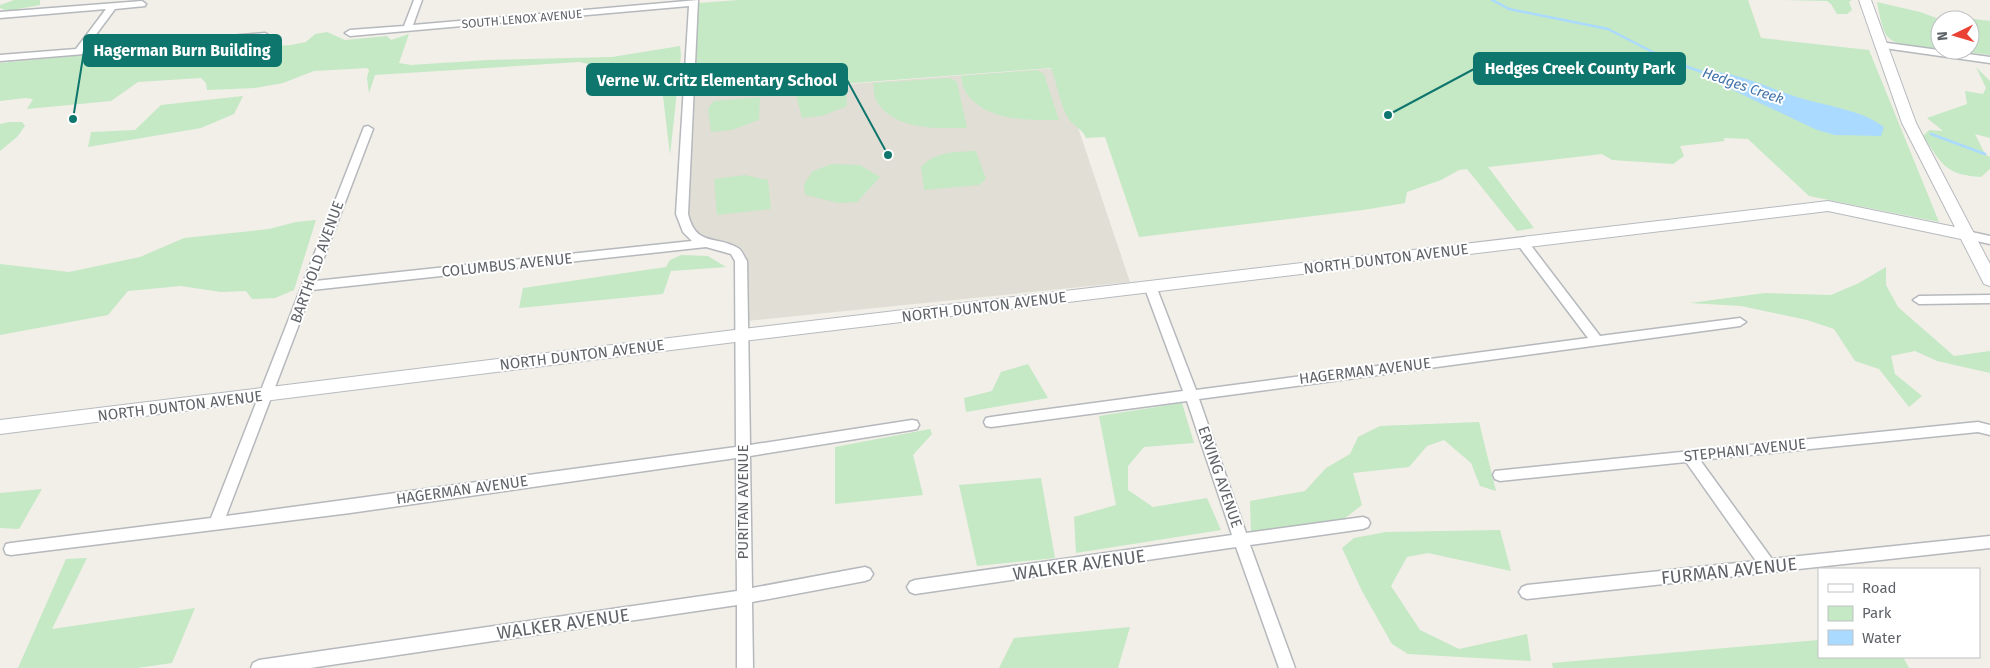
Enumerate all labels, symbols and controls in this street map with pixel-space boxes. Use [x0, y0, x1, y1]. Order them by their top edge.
street label: SOUTH LENOX AVENUE [461, 7, 583, 31]
north arrow [1930, 10, 1980, 60]
text: N [1934, 31, 1951, 41]
callout: Hagerman Burn Building [84, 35, 281, 66]
text: Hagerman Burn Building [93, 41, 271, 60]
callout: Hedges Creek County Park [1474, 53, 1685, 84]
text: Hedges Creek County Park [1485, 59, 1676, 78]
callout: Verne W. Critz Elementary School [587, 64, 847, 95]
water label: Hedges Creek [1700, 64, 1786, 108]
text: Verne W. Critz Elementary School [596, 71, 837, 90]
street label: BARTHOLD AVENUE [287, 198, 347, 326]
street label: NORTH DUNTON AVENUE [1303, 240, 1469, 278]
street label: COLUMBUS AVENUE [441, 249, 573, 281]
street label: NORTH DUNTON AVENUE [901, 288, 1067, 326]
street label: NORTH DUNTON AVENUE [499, 336, 665, 374]
street label: HAGERMAN AVENUE [1298, 354, 1432, 388]
street label: NORTH DUNTON AVENUE [97, 387, 263, 425]
street label: ERVING AVENUE [1194, 424, 1246, 530]
street label: STEPHANI AVENUE [1683, 435, 1807, 465]
street label: PURITAN AVENUE [734, 445, 752, 559]
street label: HAGERMAN AVENUE [395, 472, 529, 508]
street label: WALKER AVENUE [1011, 545, 1147, 585]
street label: FURMAN AVENUE [1660, 553, 1798, 589]
legend [1818, 568, 1980, 658]
text: Road [1862, 579, 1897, 597]
street label: WALKER AVENUE [495, 604, 631, 644]
text: Park [1862, 604, 1892, 622]
text: Water [1862, 629, 1901, 647]

